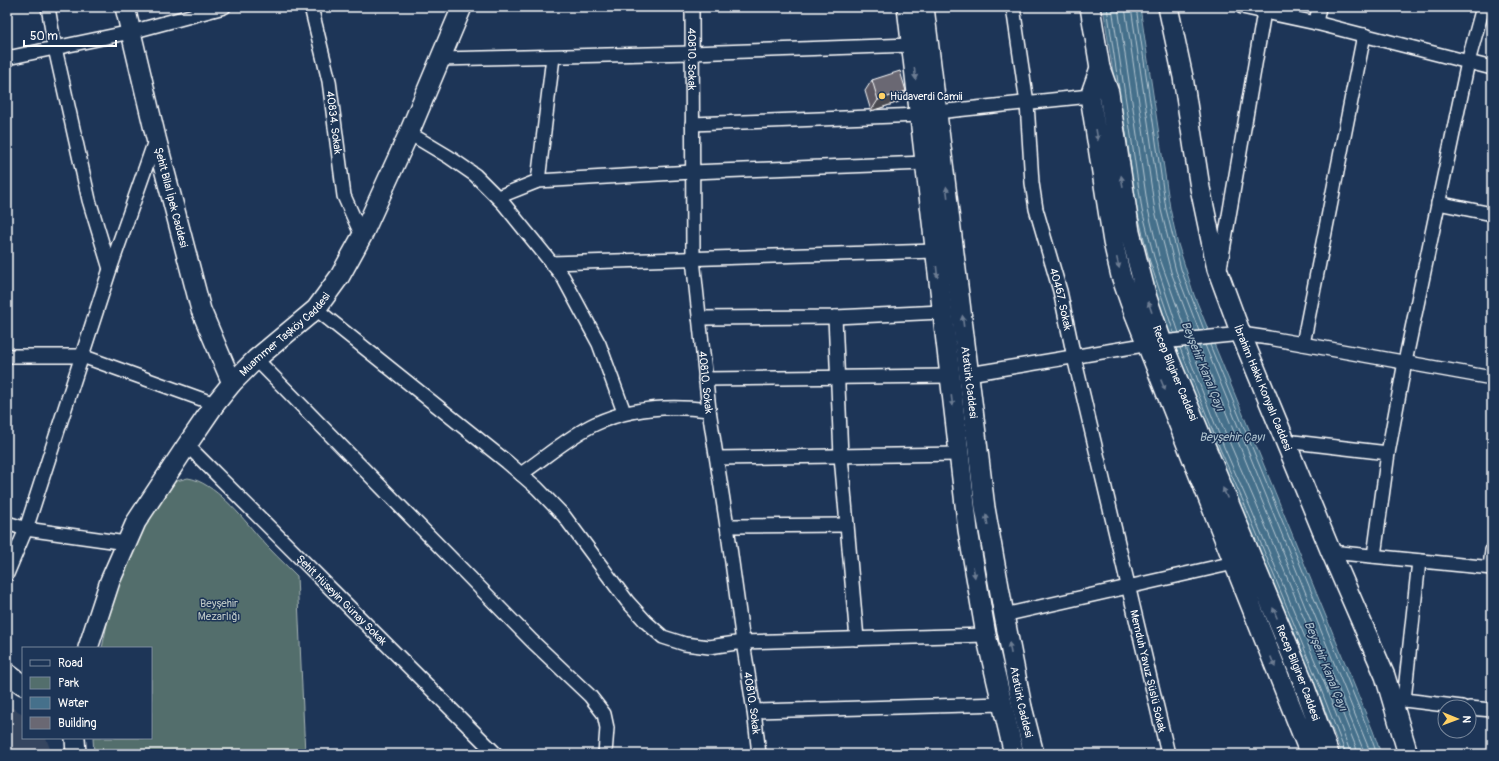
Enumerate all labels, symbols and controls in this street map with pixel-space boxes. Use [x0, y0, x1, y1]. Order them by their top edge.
scale bar [24, 22, 116, 48]
street label: 40810. Sokak [685, 28, 698, 91]
text: 50 m [30, 29, 58, 44]
one-way arrow [911, 67, 918, 80]
street label: 40834. Sokak [323, 90, 345, 155]
place label: Hüdaverdi Camii [890, 90, 963, 103]
marker: Hüdaverdi Camii [877, 91, 887, 101]
one-way arrow [1094, 129, 1100, 141]
street label: Şehit Bilal İpek Caddesi [152, 146, 190, 249]
one-way arrow [1119, 175, 1125, 187]
one-way arrow [944, 186, 950, 198]
one-way arrow [1116, 257, 1122, 269]
one-way arrow [934, 266, 940, 278]
street label: 40467. Sokak [1047, 266, 1074, 332]
street label: Muammer Taşköy Caddesi [237, 290, 333, 379]
one-way arrow [1147, 301, 1153, 313]
one-way arrow [959, 315, 966, 327]
water label: Beyşehir Kanal Çayı [1178, 319, 1228, 414]
street label: İbrahim Hakkı Konyalı Caddesi [1231, 323, 1294, 453]
street label: Recep Bilginer Caddesi [1150, 324, 1200, 423]
street label: Atatürk Caddesi [958, 345, 980, 419]
street label: 40810. Sokak [696, 350, 716, 415]
one-way arrow [1160, 380, 1166, 392]
one-way arrow [949, 395, 955, 407]
water label: Beyşehir Çayı [1199, 430, 1265, 445]
one-way arrow [1222, 487, 1228, 498]
one-way arrow [984, 514, 990, 526]
street label: Şehit Hüseyin Günay Sokak [294, 552, 390, 648]
one-way arrow [972, 566, 978, 578]
park label: Beyşehir Mezarlığı [198, 597, 240, 623]
one-way arrow [1271, 607, 1277, 619]
street label: Memduh Yavuz Süslü Sokak [1127, 608, 1169, 734]
water label: Beyşehir Kanal Çayı [1301, 619, 1351, 714]
street label: Recep Bilginer Caddesi [1273, 623, 1322, 723]
one-way arrow [1007, 641, 1013, 654]
legend [22, 647, 152, 739]
text: Road [58, 656, 83, 671]
one-way arrow [1270, 656, 1276, 667]
street label: Atatürk Caddesi [1007, 665, 1036, 739]
street label: 40810. Sokak [741, 671, 763, 735]
text: Park [58, 676, 79, 691]
text: Water [58, 696, 89, 711]
north arrow [1437, 699, 1477, 739]
text: N [1460, 715, 1473, 724]
text: Building [58, 716, 97, 731]

